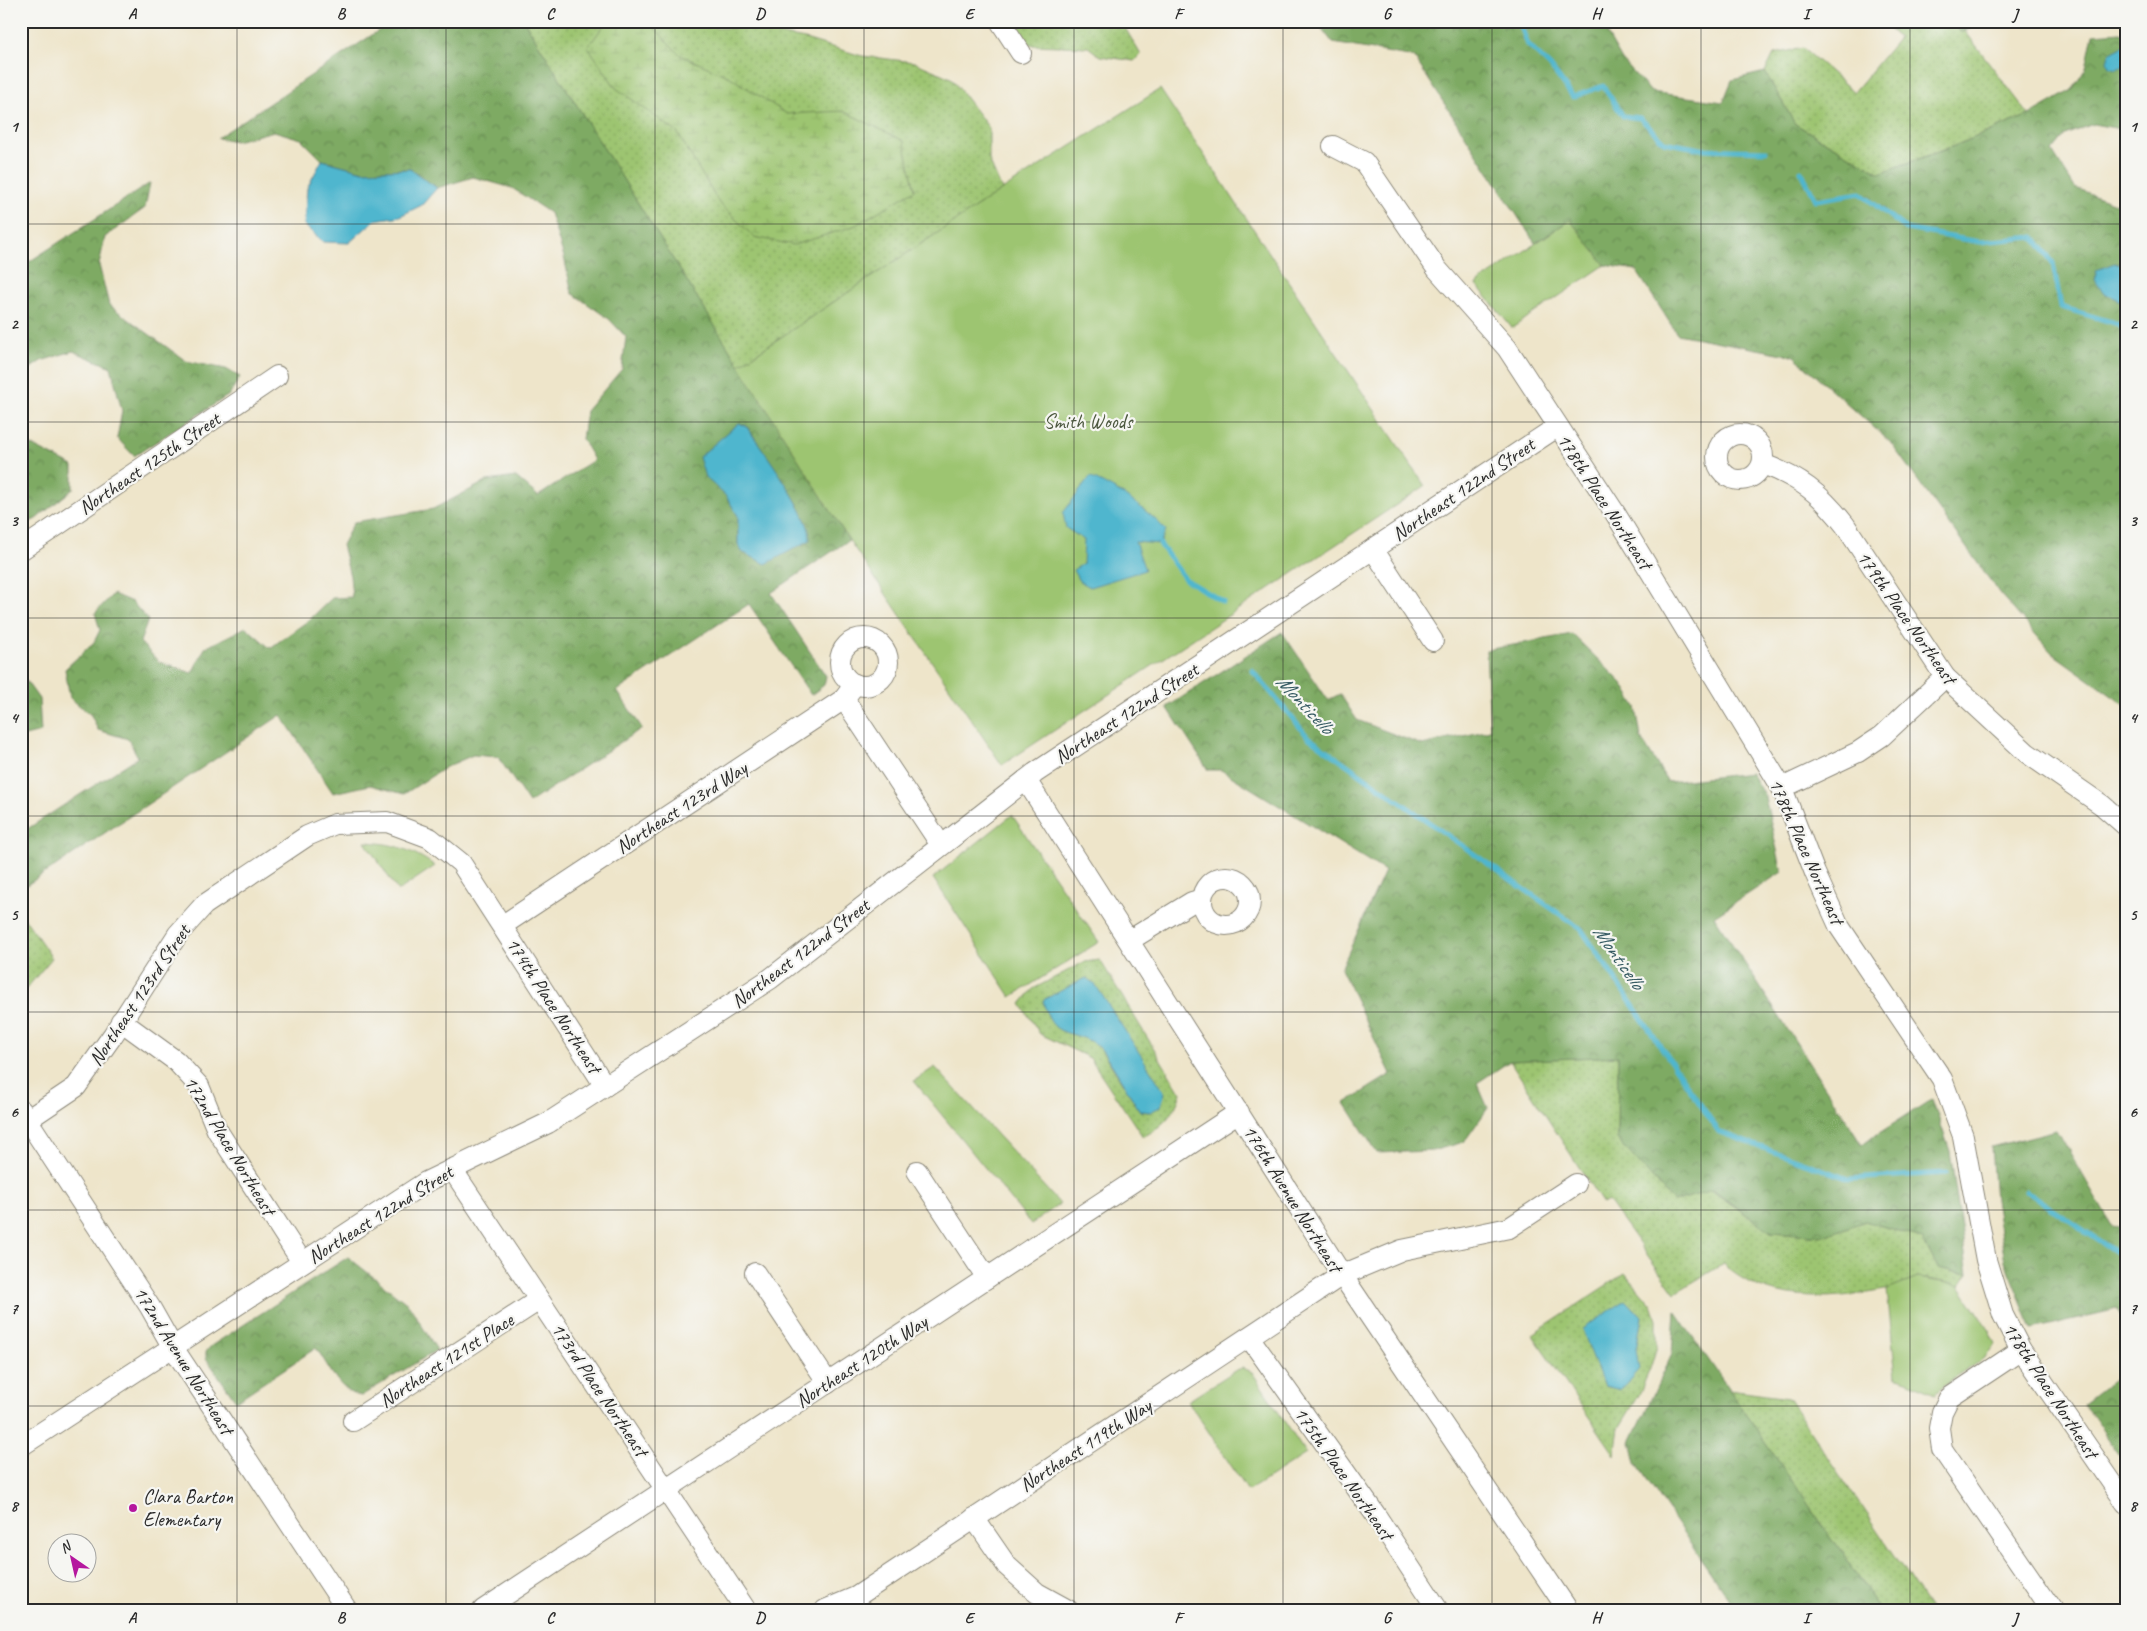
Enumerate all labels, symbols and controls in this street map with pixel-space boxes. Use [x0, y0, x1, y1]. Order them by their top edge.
text: A [128, 4, 138, 24]
text: B [337, 4, 347, 24]
text: C [546, 4, 556, 24]
text: D [755, 4, 766, 24]
text: E [965, 4, 976, 24]
text: F [1174, 4, 1185, 24]
text: G [1383, 4, 1393, 24]
text: H [1591, 4, 1603, 24]
text: I [1803, 4, 1813, 24]
text: J [2011, 4, 2020, 24]
text: 1 [10, 117, 19, 137]
text: 1 [2129, 117, 2138, 137]
text: 2 [10, 314, 19, 334]
text: 2 [2129, 314, 2138, 334]
street label: Northeast 125th Street [74, 405, 227, 520]
park label: Smith Woods [1044, 409, 1134, 434]
street label: 178th Place Northeast [1551, 429, 1660, 577]
street label: Northeast 122nd Street [1387, 431, 1541, 546]
text: 3 [10, 511, 19, 531]
text: 3 [2129, 511, 2138, 531]
street label: 179th Place Northeast [1851, 546, 1964, 691]
street label: Northeast 122nd Street [1050, 656, 1205, 769]
water label: Monticello [1271, 669, 1341, 741]
text: 4 [10, 708, 19, 728]
text: 4 [2129, 708, 2138, 728]
street label: Northeast 123rd Way [611, 754, 754, 859]
street label: 178th Place Northeast [1763, 774, 1851, 931]
street label: Northeast 122nd Street [726, 892, 876, 1014]
text: 5 [11, 905, 20, 925]
text: 5 [2130, 905, 2139, 925]
street label: Northeast 123rd Street [83, 918, 197, 1071]
water label: Monticello [1588, 920, 1652, 996]
street label: 174th Place Northeast [500, 933, 609, 1081]
street label: 172nd Place Northeast [178, 1071, 283, 1222]
text: 6 [10, 1102, 19, 1122]
text: 6 [2129, 1102, 2138, 1122]
street label: 176th Avenue Northeast [1237, 1120, 1350, 1279]
street label: Northeast 122nd Street [303, 1158, 460, 1269]
street label: 172nd Avenue Northeast [128, 1282, 241, 1442]
text: 7 [10, 1299, 19, 1319]
text: 7 [2129, 1299, 2138, 1319]
street label: Northeast 121st Place [374, 1307, 519, 1413]
street label: Northeast 120th Way [791, 1308, 934, 1413]
street label: 173rd Place Northeast [546, 1318, 656, 1464]
street label: 178th Place Northeast [1997, 1318, 2106, 1466]
street label: Northeast 119th Way [1015, 1392, 1158, 1497]
street label: 175th Place Northeast [1288, 1402, 1401, 1547]
place label: Clara Barton Elementary [143, 1484, 234, 1532]
text: 8 [10, 1496, 19, 1516]
text: 8 [2129, 1496, 2138, 1516]
marker: Clara Barton Elementary [127, 1502, 139, 1514]
north arrow [48, 1534, 98, 1584]
text: N [57, 1537, 75, 1557]
text: A [128, 1608, 138, 1628]
text: B [337, 1608, 347, 1628]
text: C [546, 1608, 556, 1628]
text: D [755, 1608, 766, 1628]
text: E [965, 1608, 976, 1628]
text: F [1174, 1608, 1185, 1628]
text: G [1383, 1608, 1393, 1628]
text: H [1591, 1608, 1603, 1628]
text: I [1803, 1608, 1813, 1628]
text: J [2011, 1608, 2020, 1628]

